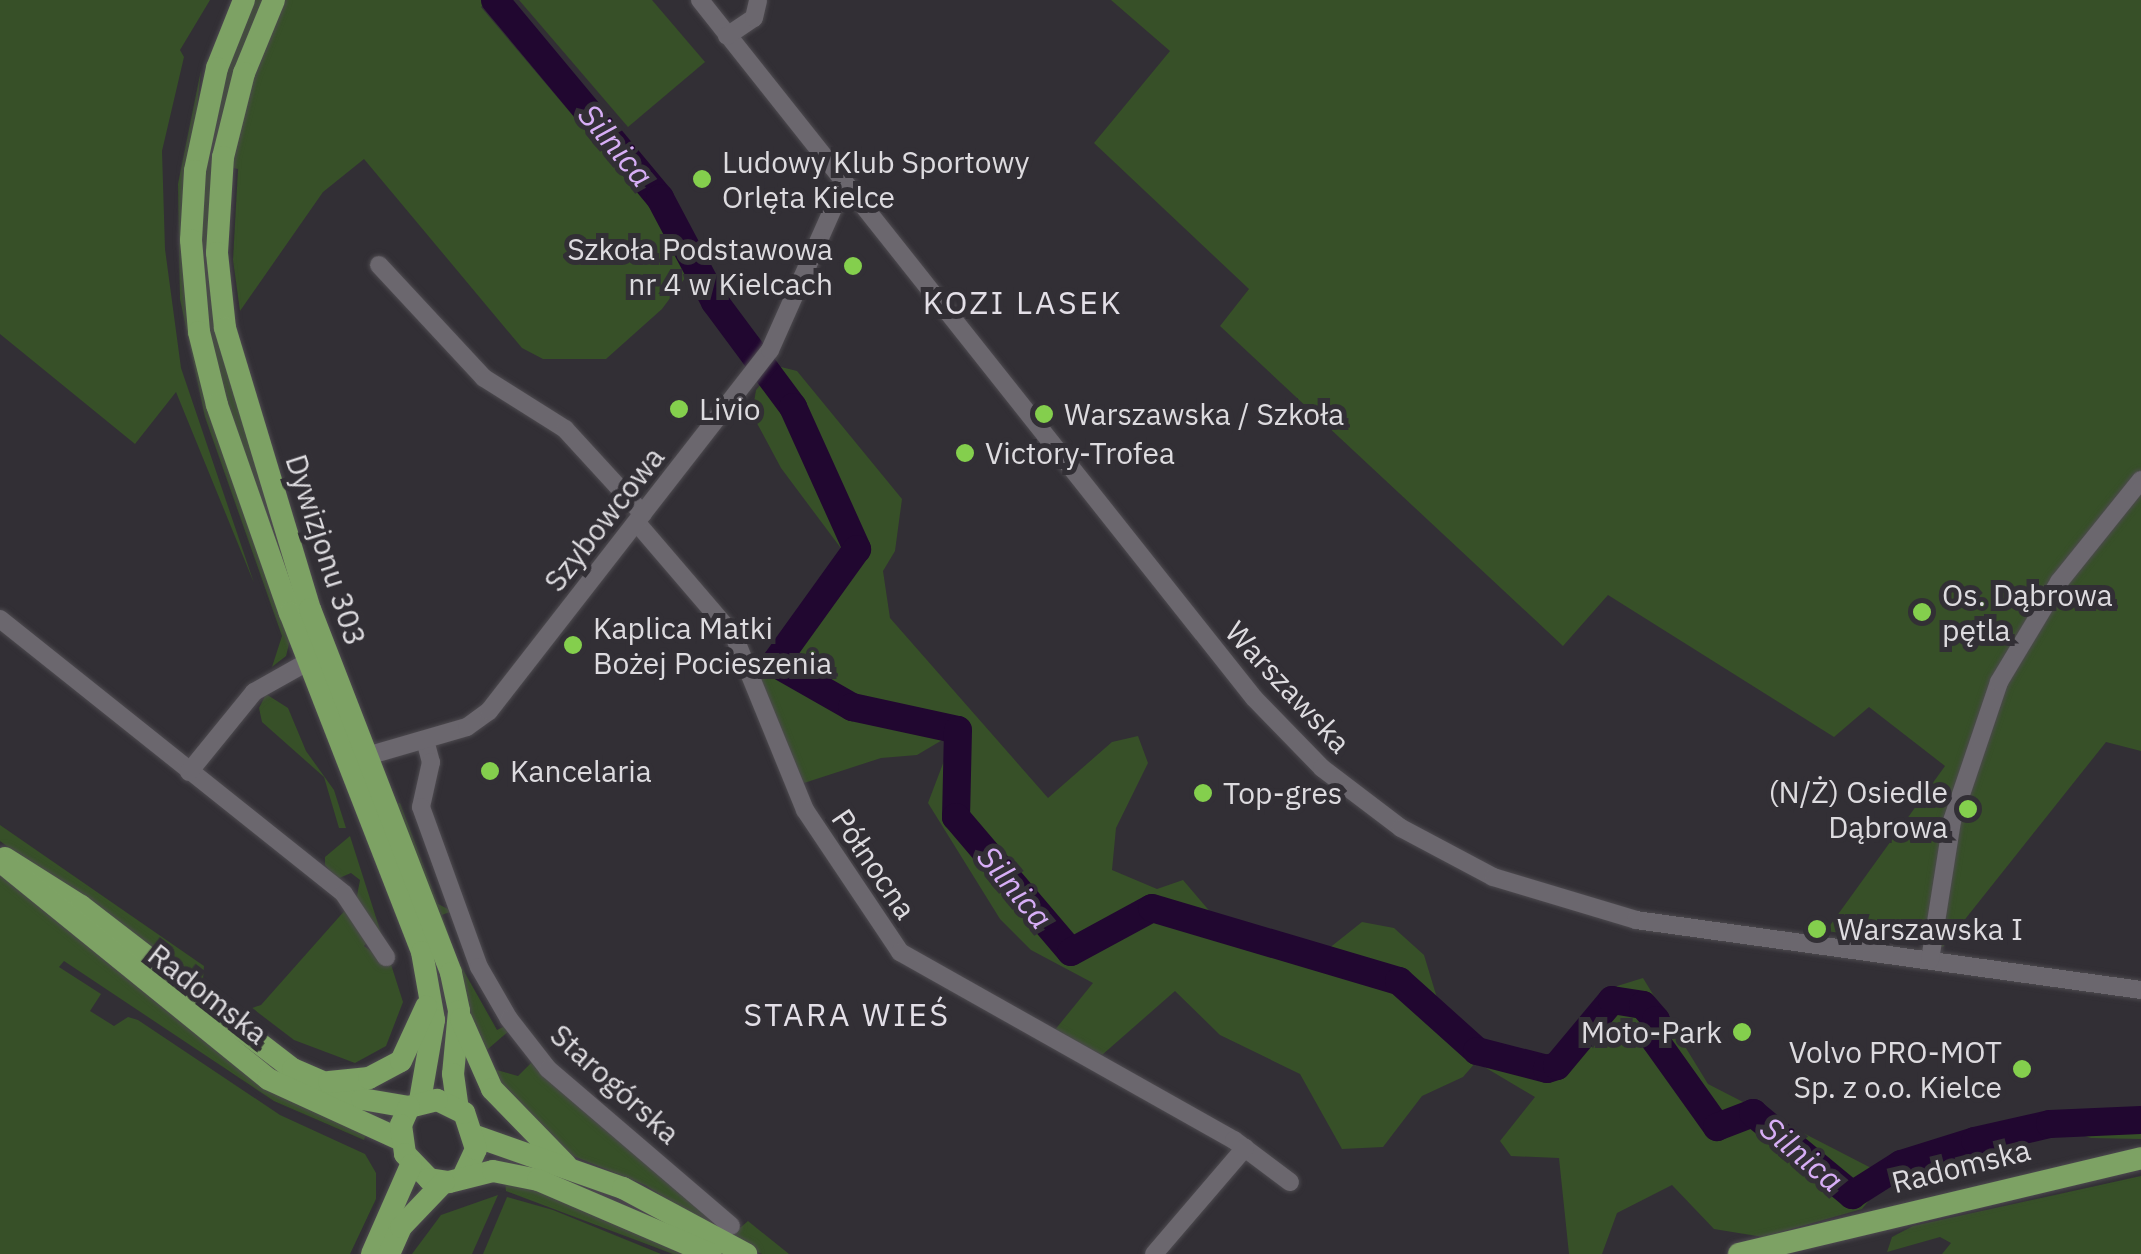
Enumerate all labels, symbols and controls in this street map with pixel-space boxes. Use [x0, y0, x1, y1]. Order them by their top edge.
water label: Silnica [570, 96, 662, 194]
place label: Ludowy Klub Sportowy Orlęta Kielce [722, 144, 1029, 214]
marker: Ludowy Klub Sportowy Orlęta Kielce [691, 168, 713, 190]
place label: Szkoła Podstawowa nr 4 w Kielcach [567, 231, 833, 302]
marker: Szkoła Podstawowa nr 4 w Kielcach [842, 255, 864, 277]
district label: KOZI LASEK [923, 283, 1123, 321]
place label: Livio [699, 391, 761, 427]
place label: Warszawska / Szkoła [1064, 396, 1344, 432]
marker: Livio [668, 398, 690, 420]
marker: Warszawska / Szkoła [1033, 403, 1055, 425]
place label: Victory-Trofea [985, 435, 1175, 471]
street label: Szybowcowa [536, 440, 672, 598]
marker: Victory-Trofea [954, 442, 976, 464]
street label: Dywizjonu 303 [278, 450, 374, 650]
place label: Os. Dąbrowa pętla [1942, 577, 2113, 648]
marker: Os. Dąbrowa pętla [1911, 601, 1933, 623]
place label: Kaplica Matki Bożej Pocieszenia [593, 610, 832, 680]
street label: Warszawska [1218, 614, 1358, 760]
marker: Kaplica Matki Bożej Pocieszenia [562, 634, 584, 656]
place label: Kancelaria [510, 753, 652, 789]
marker: Kancelaria [479, 760, 501, 782]
place label: (N/Ż) Osiedle Dąbrowa [1769, 774, 1948, 844]
place label: Top-gres [1223, 775, 1342, 811]
marker: Top-gres [1192, 782, 1214, 804]
marker: (N/Ż) Osiedle Dąbrowa [1957, 798, 1979, 820]
street label: Północna [824, 802, 924, 926]
water label: Silnica [969, 838, 1061, 936]
place label: Warszawska I [1837, 911, 2023, 947]
marker: Warszawska I [1806, 918, 1828, 940]
street label: Radomska [141, 936, 275, 1052]
district label: STARA WIEŚ [743, 995, 951, 1033]
place label: Moto-Park [1581, 1014, 1722, 1050]
street label: Starogórska [543, 1017, 687, 1151]
marker: Moto-Park [1731, 1021, 1753, 1043]
place label: Volvo PRO-MOT Sp. z o.o. Kielce [1789, 1034, 2002, 1104]
marker: Volvo PRO-MOT Sp. z o.o. Kielce [2011, 1058, 2033, 1080]
water label: Silnica [1753, 1108, 1851, 1200]
street label: Radomska [1888, 1131, 2034, 1201]

